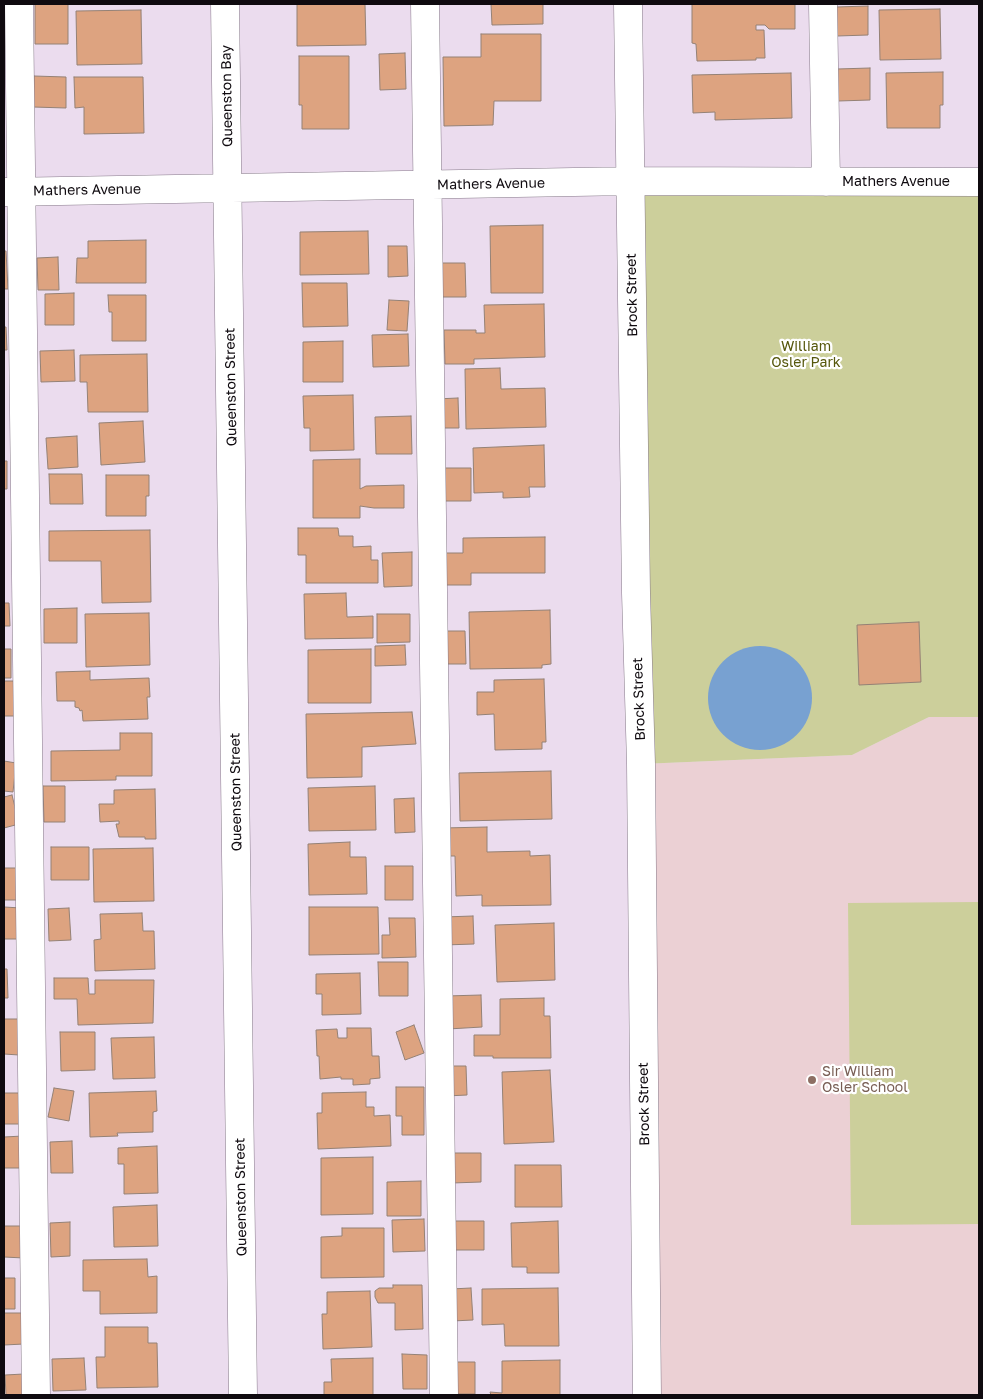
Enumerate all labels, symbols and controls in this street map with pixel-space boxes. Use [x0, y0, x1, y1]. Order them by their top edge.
street label: Queenston Bay [218, 45, 236, 147]
street label: Mathers Avenue [842, 174, 950, 190]
street label: Mathers Avenue [437, 175, 545, 193]
street label: Mathers Avenue [33, 181, 141, 199]
street label: Brock Street [623, 253, 641, 337]
street label: Queenston Street [222, 328, 240, 446]
park label: William Osler Park [771, 339, 841, 372]
street label: Brock Street [629, 657, 649, 741]
street label: Queenston Street [227, 733, 245, 851]
street label: Brock Street [635, 1062, 653, 1146]
place label: Sir William Osler School [822, 1064, 908, 1096]
marker: Sir William Osler School [806, 1074, 818, 1086]
street label: Queenston Street [232, 1138, 250, 1256]

